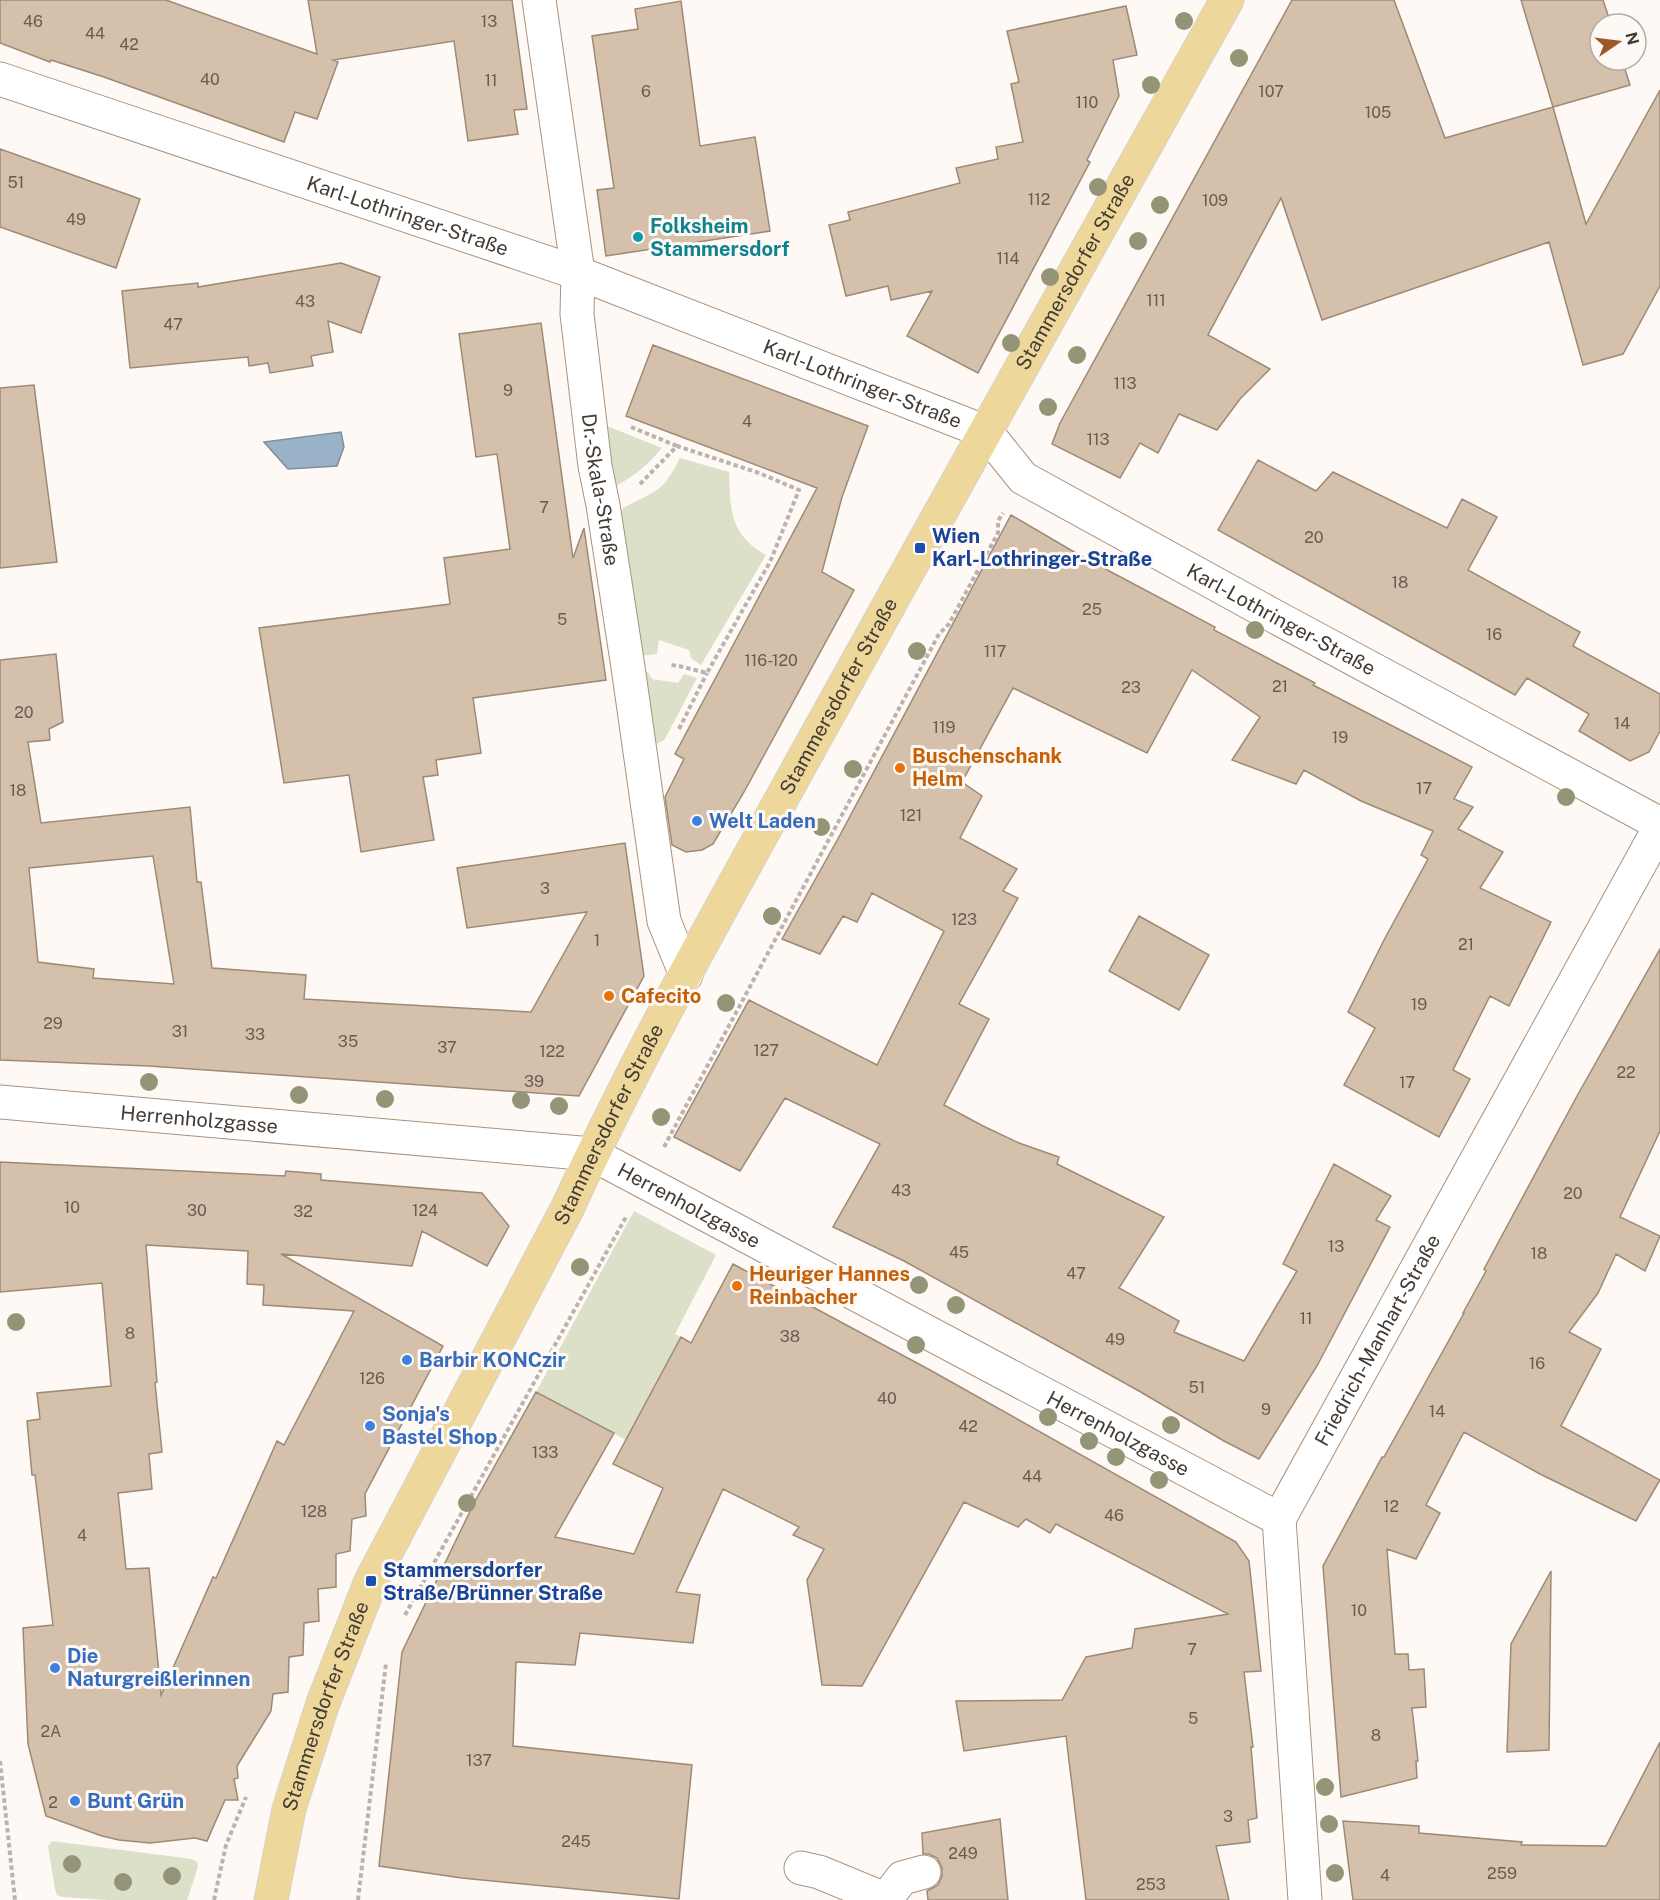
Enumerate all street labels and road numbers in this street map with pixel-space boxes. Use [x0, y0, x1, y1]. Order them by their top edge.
street label: Stammersdorfer Straße [1011, 169, 1140, 374]
street label: Karl-Lothringer-Straße [304, 171, 512, 261]
street label: Karl-Lothringer-Straße [760, 334, 965, 433]
street label: Dr.-Skala-Straße [577, 412, 624, 567]
street label: Karl-Lothringer-Straße [1183, 558, 1380, 680]
street label: Stammersdorfer Straße [774, 594, 902, 799]
street label: Stammersdorfer Straße [549, 1020, 669, 1229]
street label: Herrenholzgasse [119, 1101, 279, 1138]
street label: Herrenholzgasse [613, 1158, 764, 1253]
street label: Friedrich-Manhart-Straße [1310, 1230, 1445, 1450]
street label: Herrenholzgasse [1043, 1386, 1194, 1481]
street label: Stammersdorfer Straße [277, 1598, 374, 1814]

